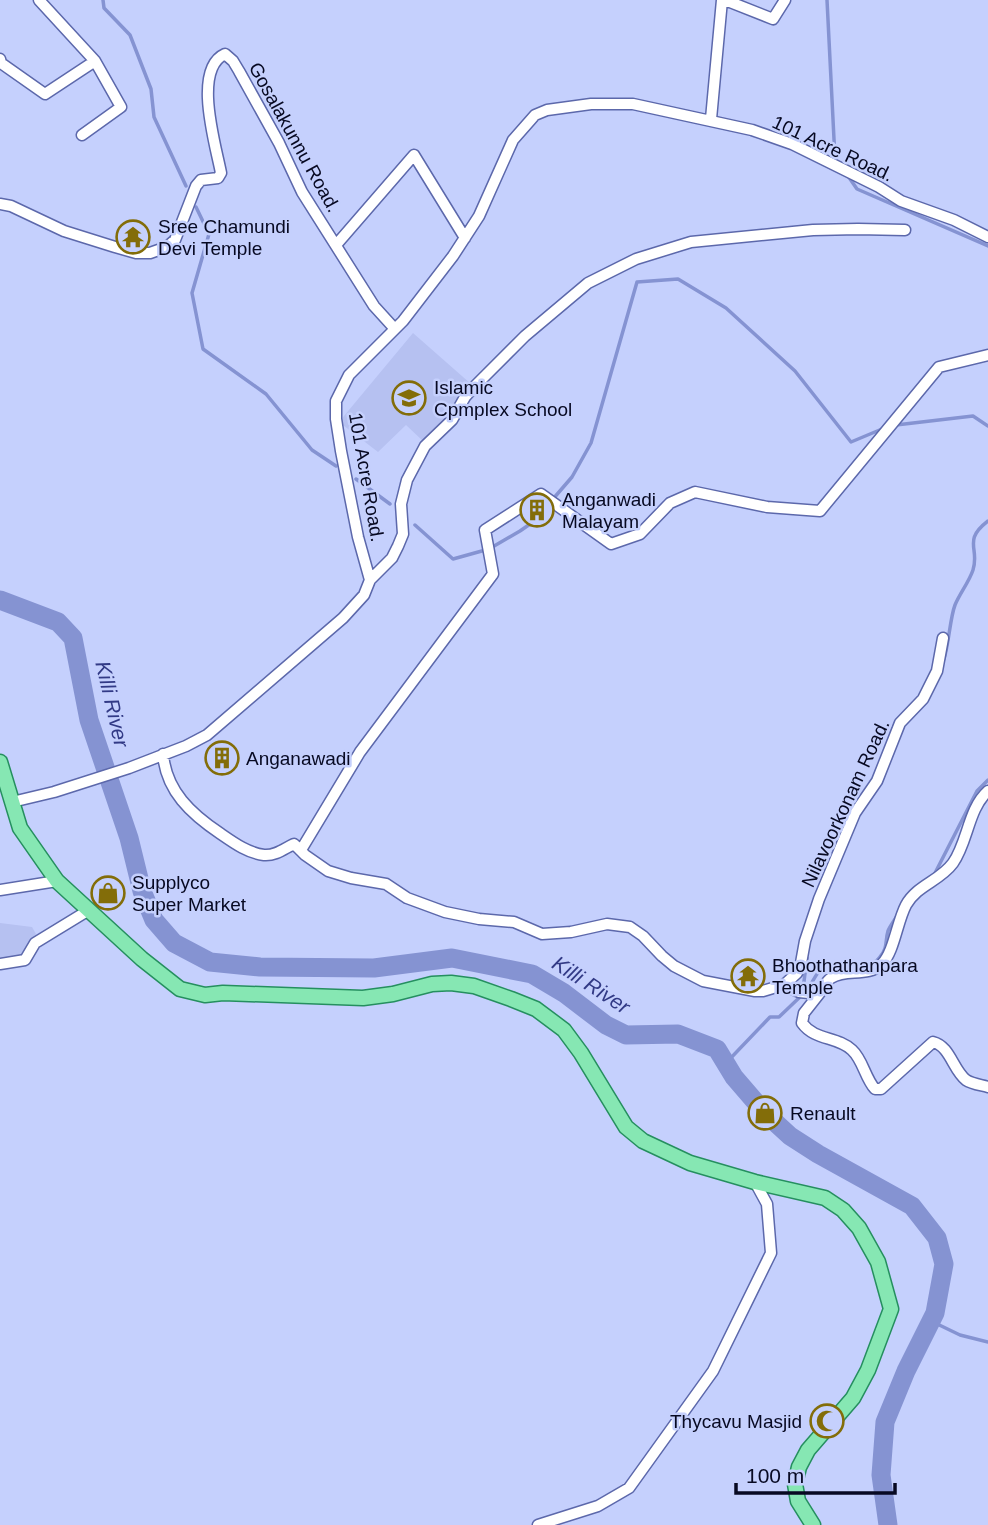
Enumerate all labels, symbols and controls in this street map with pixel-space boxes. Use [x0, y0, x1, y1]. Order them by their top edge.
street label: Gosalakunnu Road. [245, 59, 344, 216]
street label: 101 Acre Road. [769, 111, 897, 186]
place label: Sree Chamundi Devi Temple [158, 216, 290, 259]
temple icon: Sree Chamundi Devi Temple [114, 218, 152, 256]
place label: Islamic Cpmplex School [434, 377, 572, 420]
school or university icon: Islamic Cpmplex School [390, 379, 428, 417]
street label: 101 Acre Road. [345, 411, 388, 543]
place label: Anganwadi Malayam [562, 489, 656, 532]
building icon: Anganwadi Malayam [518, 491, 556, 529]
water label: Killi River [91, 659, 134, 750]
street label: Nilavoorkonam Road. [797, 716, 894, 890]
building icon: Anganawadi [203, 739, 241, 777]
place label: Anganawadi [246, 748, 351, 769]
place label: Supplyco Super Market [132, 872, 247, 915]
shop icon: Supplyco Super Market [89, 874, 127, 912]
water label: Killi River [548, 951, 635, 1019]
place label: Bhoothathanpara Temple [772, 955, 918, 998]
temple icon: Bhoothathanpara Temple [729, 957, 767, 995]
shop icon: Renault [746, 1094, 784, 1132]
place label: Renault [790, 1103, 856, 1124]
mosque icon: Thycavu Masjid [808, 1402, 846, 1440]
place label: Thycavu Masjid [670, 1411, 802, 1432]
scale bar [736, 1452, 895, 1496]
text: 100 m [746, 1464, 804, 1487]

